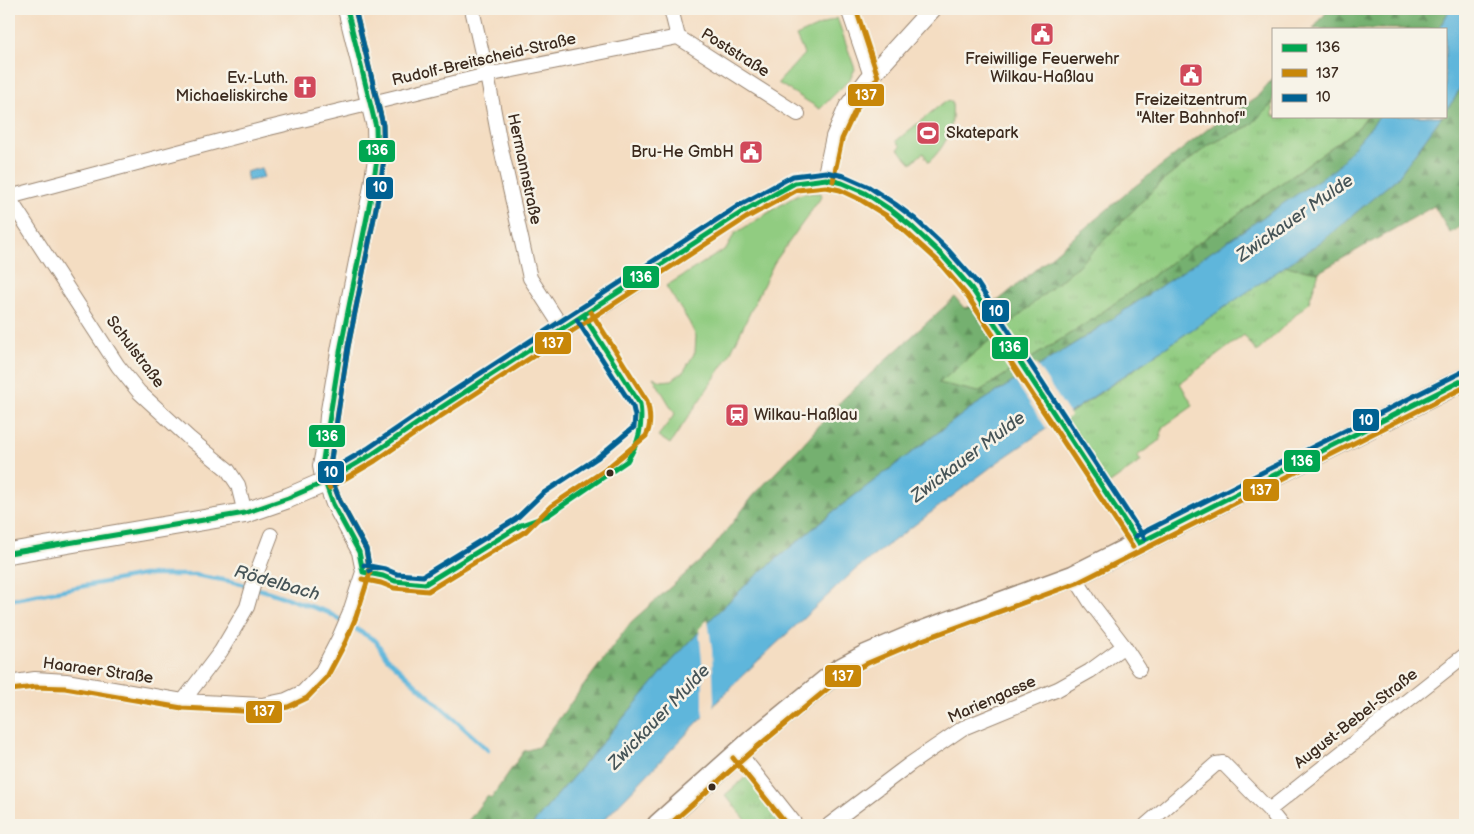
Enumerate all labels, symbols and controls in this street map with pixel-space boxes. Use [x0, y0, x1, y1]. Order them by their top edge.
public building icon: Freiwillige Feuerwehr Wilkau-Haßlau [1029, 21, 1055, 47]
street label: Poststraße [697, 25, 773, 82]
legend [1272, 28, 1446, 118]
street label: Rudolf-Breitscheid-Straße [390, 29, 578, 90]
text: 136 [1316, 38, 1340, 57]
place label: Freiwillige Feuerwehr Wilkau-Haßlau [965, 50, 1119, 87]
public building icon: Freizeitzentrum "Alter Bahnhof" [1178, 62, 1204, 88]
text: 137 [1316, 64, 1339, 83]
place label: Ev.-Luth. Michaeliskirche [175, 69, 289, 106]
church icon: Ev.-Luth. Michaeliskirche [292, 74, 318, 100]
line badge: 137 [847, 83, 885, 107]
text: 137 [855, 87, 877, 104]
text: 10 [1316, 88, 1331, 107]
place label: Freizeitzentrum "Alter Bahnhof" [1135, 91, 1247, 128]
street label: Hermannstraße [503, 112, 545, 227]
sports icon: Skatepark [915, 120, 941, 146]
place label: Skatepark [946, 124, 1018, 143]
line badge: 136 [358, 139, 396, 163]
public building icon: Bru-He GmbH [738, 139, 764, 165]
text: 136 [366, 142, 388, 159]
place label: Bru-He GmbH [631, 143, 734, 162]
water label: Zwickauer Mulde [1232, 170, 1357, 267]
line badge: 10 [365, 176, 394, 200]
text: 10 [373, 179, 388, 196]
line badge: 136 [622, 265, 660, 289]
text: 136 [630, 269, 652, 286]
line badge: 10 [981, 299, 1010, 323]
text: 10 [989, 303, 1004, 320]
street label: Schulstraße [102, 312, 169, 392]
line badge: 137 [534, 331, 572, 355]
text: 137 [542, 335, 564, 352]
line badge: 136 [991, 336, 1029, 360]
text: 136 [999, 339, 1021, 356]
station icon: Wilkau-Haßlau [724, 402, 750, 428]
place label: Wilkau-Haßlau [754, 406, 858, 425]
water label: Zwickauer Mulde [906, 407, 1029, 507]
line badge: 10 [1352, 408, 1380, 432]
text: 10 [1359, 412, 1374, 429]
line badge: 136 [308, 424, 346, 448]
text: 136 [316, 428, 338, 445]
line badge: 136 [1283, 449, 1321, 473]
text: 136 [1291, 453, 1313, 470]
line badge: 10 [317, 460, 345, 484]
text: 10 [324, 464, 339, 481]
unlabelled marker [605, 468, 615, 478]
line badge: 137 [1242, 478, 1280, 502]
text: 137 [1250, 482, 1272, 499]
water label: Rödelbach [232, 561, 322, 605]
street label: Haaraer Straße [42, 654, 155, 688]
water label: Zwickauer Mulde [603, 660, 714, 774]
line badge: 137 [824, 664, 862, 688]
street label: August-Bebel-Straße [1291, 665, 1422, 773]
text: 137 [832, 668, 854, 685]
street label: Mariengasse [945, 672, 1040, 728]
line badge: 137 [245, 700, 283, 724]
text: 137 [253, 703, 275, 720]
unlabelled marker [707, 782, 717, 792]

